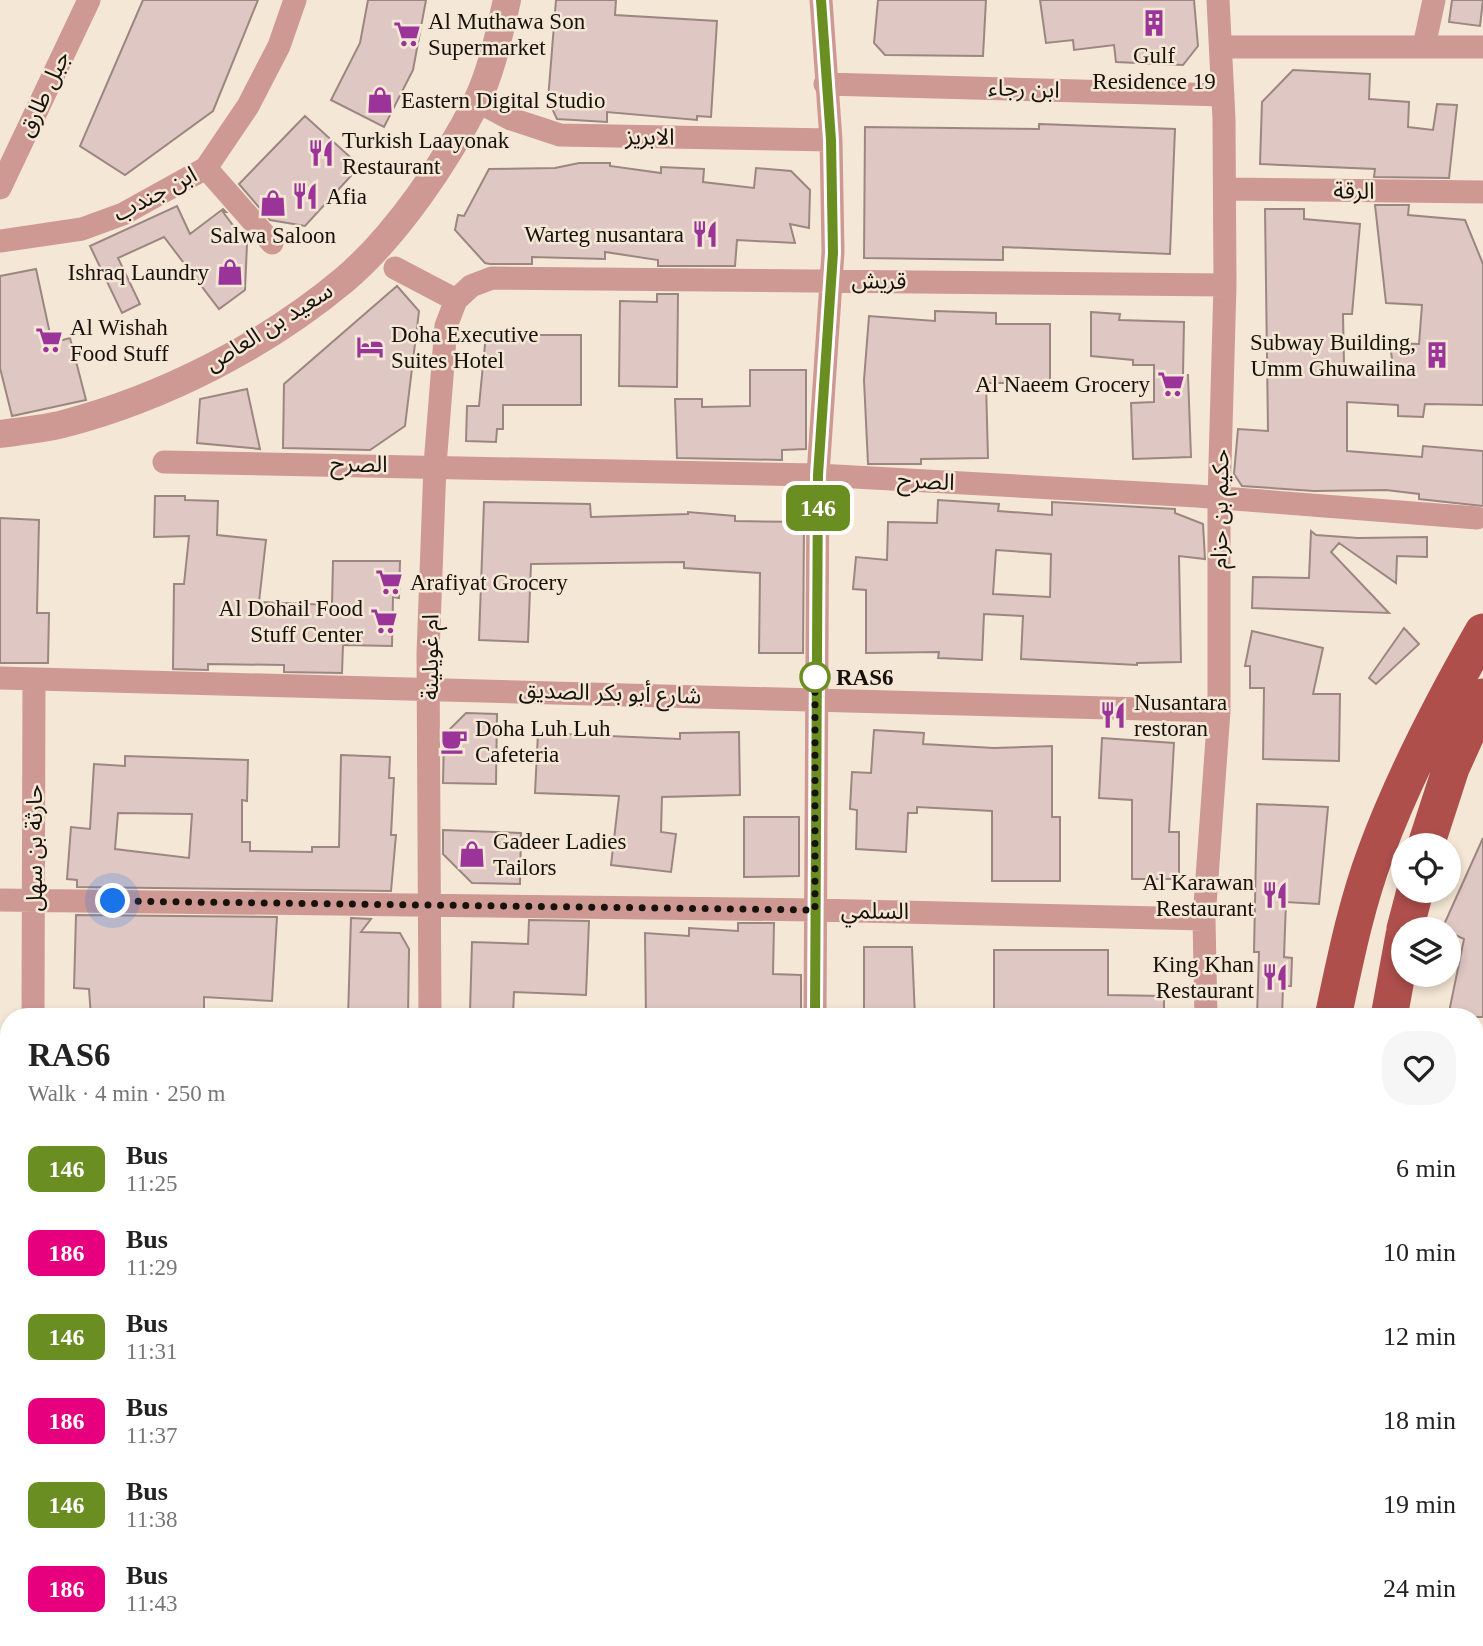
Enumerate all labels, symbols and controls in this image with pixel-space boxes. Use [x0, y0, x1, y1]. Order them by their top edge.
building icon: Gulf Residence 19 [1139, 8, 1169, 38]
place label: Al Muthawa Son Supermarket [428, 9, 586, 60]
supermarket icon: Al Muthawa Son Supermarket [392, 19, 422, 49]
place label: Gulf Residence 19 [1092, 43, 1216, 94]
street label: جبل طارق [13, 47, 76, 141]
street label: ابن رجاء [988, 75, 1060, 104]
shop icon: Eastern Digital Studio [365, 85, 395, 115]
place label: Eastern Digital Studio [401, 88, 605, 113]
street label: الابريز [624, 124, 675, 151]
place label: Turkish Laayonak Restaurant [342, 128, 510, 179]
restaurant icon: Turkish Laayonak Restaurant [306, 138, 336, 168]
street label: ابن جندب [109, 162, 201, 226]
street label: الرقة [1333, 178, 1375, 205]
restaurant icon: Afia [290, 181, 320, 211]
place label: Afia [326, 184, 367, 209]
shop icon: Salwa Saloon [258, 188, 288, 218]
restaurant icon: Warteg nusantara [690, 219, 720, 249]
place label: Warteg nusantara [524, 222, 684, 247]
place label: Salwa Saloon [210, 223, 336, 248]
shop icon: Ishraq Laundry [215, 257, 245, 287]
place label: Ishraq Laundry [68, 260, 209, 285]
street label: قريش [851, 268, 907, 295]
street label: سعيد بن العاص [201, 278, 337, 376]
place label: Al Wishah Food Stuff [70, 315, 169, 366]
place label: Doha Executive Suites Hotel [391, 322, 539, 373]
supermarket icon: Al Wishah Food Stuff [34, 325, 64, 355]
place label: Subway Building, Umm Ghuwailina [1250, 330, 1416, 381]
hotel icon: Doha Executive Suites Hotel [355, 332, 385, 362]
building icon: Subway Building, Umm Ghuwailina [1422, 340, 1452, 370]
supermarket icon: Al Naeem Grocery [1156, 369, 1186, 399]
place label: Al Naeem Grocery [975, 372, 1150, 397]
street label: حكيم بن حزام [1206, 449, 1239, 569]
street label: الصرح [330, 451, 388, 481]
street label: الصرح [897, 467, 955, 499]
line badge: 146 [778, 485, 858, 531]
text: 146 [800, 495, 836, 521]
supermarket icon: Arafiyat Grocery [374, 567, 404, 597]
place label: Arafiyat Grocery [410, 570, 568, 595]
place label: Al Dohail Food Stuff Center [219, 596, 363, 647]
supermarket icon: Al Dohail Food Stuff Center [369, 606, 399, 636]
street label: ام غويلينة [418, 614, 448, 700]
marker: RAS6 [800, 662, 830, 692]
place label: RAS6 [836, 665, 894, 690]
street label: شارع أبو بكر الصديق [518, 675, 702, 713]
place label: Nusantara restoran [1134, 690, 1227, 741]
restaurant icon: Nusantara restoran [1098, 700, 1128, 730]
place label: Doha Luh Luh Cafeteria [475, 716, 611, 767]
cafe icon: Doha Luh Luh Cafeteria [439, 726, 469, 756]
street label: حارثة بن سهل [22, 784, 48, 912]
place label: Gadeer Ladies Tailors [493, 829, 627, 880]
map controls [1391, 833, 1461, 987]
button: locate [1391, 833, 1461, 903]
shop icon: Gadeer Ladies Tailors [457, 839, 487, 869]
place label: Al Karawan Restaurant [1142, 870, 1255, 921]
restaurant icon: Al Karawan Restaurant [1260, 880, 1290, 910]
your location [95, 883, 130, 918]
street label: السلمي [841, 898, 909, 928]
button: layers [1391, 917, 1461, 987]
place label: King Khan Restaurant [1152, 952, 1255, 1003]
restaurant icon: King Khan Restaurant [1260, 962, 1290, 992]
button: heart [1382, 1031, 1456, 1105]
text: RAS6 [28, 1037, 111, 1073]
text: Walk · 4 min · 250 m [28, 1081, 225, 1106]
text: Bus [126, 1141, 168, 1170]
text: 6 min [1396, 1154, 1456, 1183]
text: 146 [49, 1156, 85, 1182]
text: 11:25 [126, 1171, 178, 1196]
text: Bus [126, 1225, 168, 1254]
text: 10 min [1383, 1238, 1456, 1267]
text: 186 [49, 1240, 85, 1266]
text: 11:29 [126, 1255, 178, 1280]
text: Bus [126, 1309, 168, 1338]
text: 12 min [1383, 1322, 1456, 1351]
text: 146 [49, 1324, 85, 1350]
text: 11:31 [126, 1339, 178, 1364]
text: Bus [126, 1393, 168, 1422]
text: 18 min [1383, 1406, 1456, 1435]
text: 186 [49, 1408, 85, 1434]
text: 11:37 [126, 1423, 178, 1448]
text: Bus [126, 1477, 168, 1506]
text: 19 min [1383, 1490, 1456, 1519]
text: 146 [49, 1492, 85, 1518]
text: 11:38 [126, 1507, 178, 1532]
text: Bus [126, 1561, 168, 1590]
text: 24 min [1383, 1574, 1456, 1603]
text: 186 [49, 1576, 85, 1602]
text: 11:43 [126, 1591, 178, 1616]

